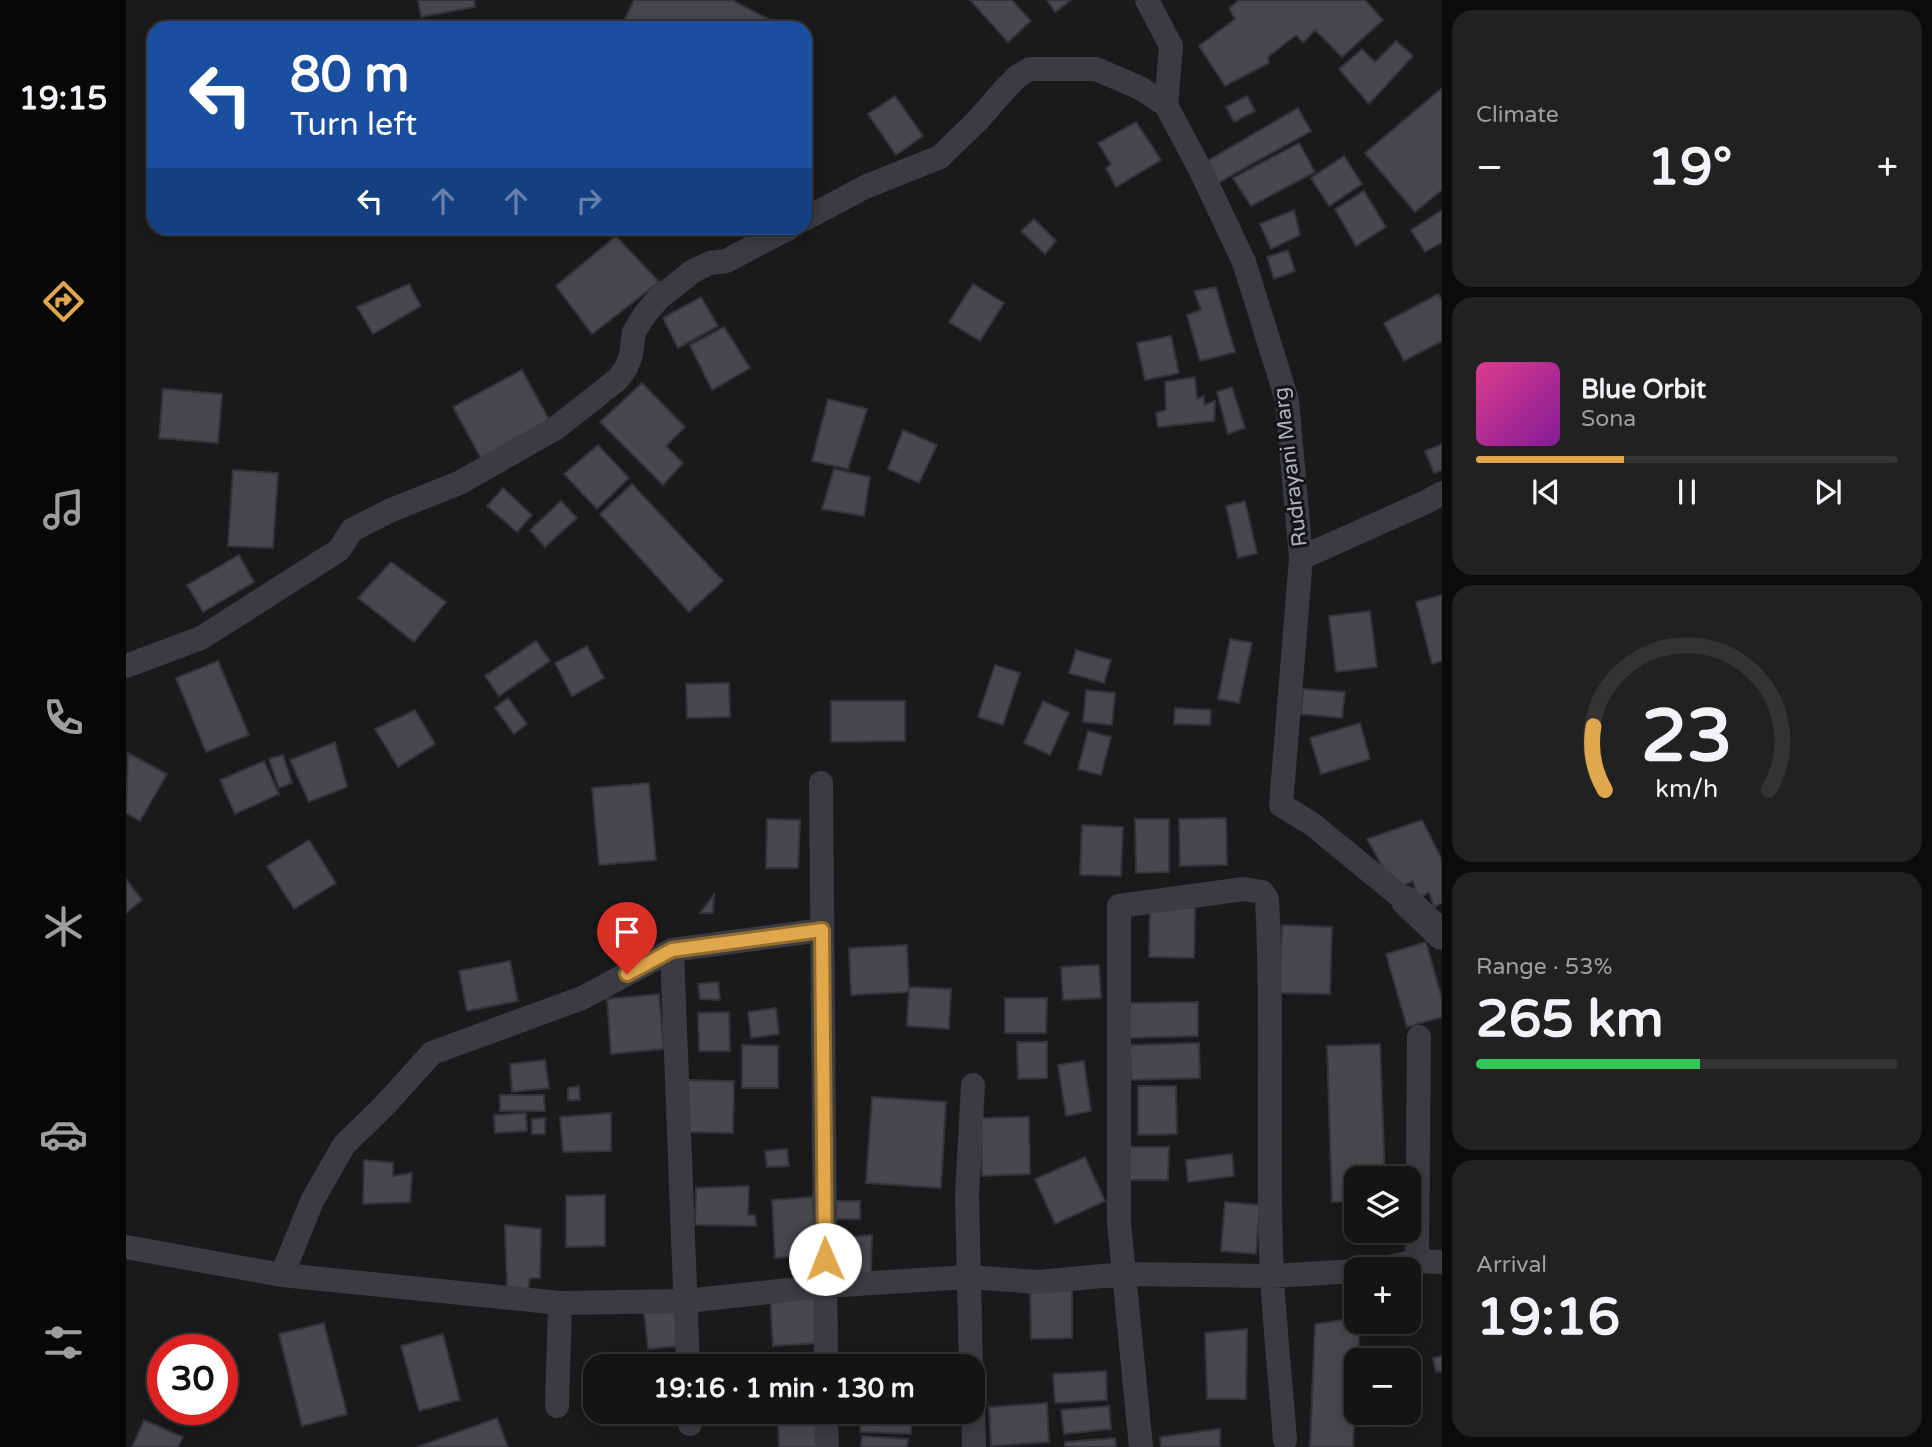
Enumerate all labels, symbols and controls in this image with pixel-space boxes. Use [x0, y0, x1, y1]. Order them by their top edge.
text: 80 m [290, 46, 409, 105]
icon: left [175, 49, 266, 140]
text: 19:15 [19, 80, 107, 118]
text: Climate [1476, 101, 1559, 129]
text: Turn left [290, 106, 417, 144]
text: 19° [1647, 136, 1732, 199]
text: − [1476, 145, 1503, 191]
text: + [1877, 145, 1898, 191]
icon: left [351, 182, 389, 220]
icon: ahead [424, 182, 462, 220]
icon: ahead [497, 182, 535, 220]
icon: right [570, 182, 608, 220]
icon: directions [39, 277, 88, 326]
text: Blue Orbit [1581, 374, 1706, 405]
street label: Rudrayani Marg [1268, 386, 1313, 548]
text: Sona [1581, 405, 1636, 433]
icon: previous [1527, 473, 1565, 511]
icon: pause [1668, 473, 1706, 511]
icon: next [1809, 473, 1847, 511]
icon: music [39, 485, 88, 534]
icon: phone [39, 693, 88, 742]
text: 23 [1641, 693, 1733, 781]
text: km/h [1656, 773, 1718, 803]
icon: climate [39, 902, 88, 951]
pin [597, 902, 657, 974]
icon: arrive [608, 913, 646, 951]
text: Range · 53% [1476, 953, 1612, 981]
text: 265 km [1476, 988, 1664, 1051]
icon: car [39, 1110, 88, 1159]
map controls [1344, 1166, 1421, 1425]
button: layers [1344, 1166, 1421, 1243]
position arrow [788, 1222, 862, 1296]
text: Arrival [1476, 1251, 1547, 1279]
button: + [1344, 1257, 1421, 1334]
text: 19:16 [1476, 1286, 1620, 1349]
icon: filters [39, 1318, 88, 1367]
speed limit sign: 30 [147, 1334, 238, 1425]
button: − [1344, 1348, 1421, 1425]
text: 19:16 · 1 min · 130 m [653, 1373, 915, 1404]

